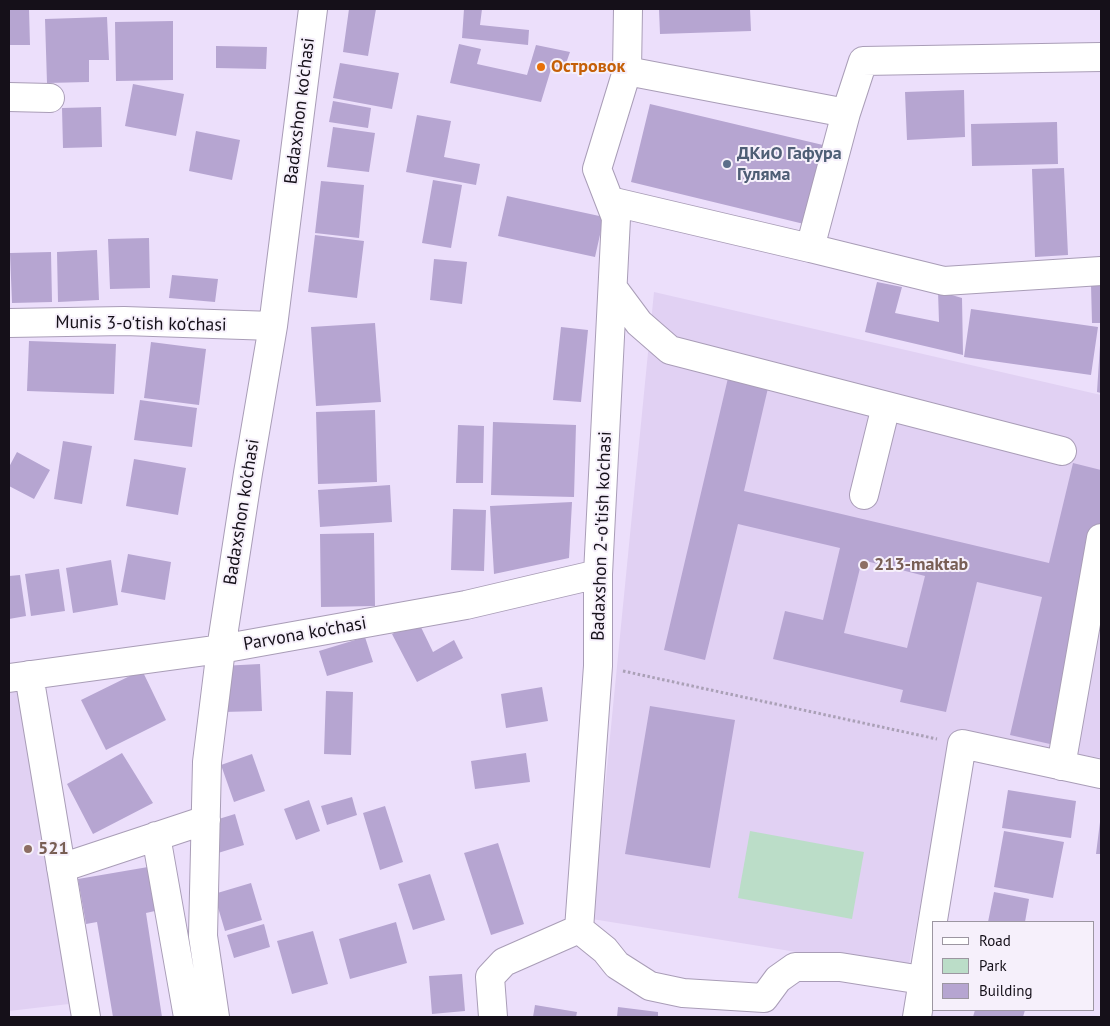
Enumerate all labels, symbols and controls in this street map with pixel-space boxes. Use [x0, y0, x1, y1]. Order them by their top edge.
street label: Badaxshon ko'chasi [280, 36, 320, 186]
place label: Островок [551, 56, 625, 78]
marker: Островок [535, 61, 547, 73]
place label: ДКиО Гафура Гуляма [737, 143, 842, 186]
marker: ДКиО Гафура Гуляма [721, 158, 733, 170]
street label: Munis 3-o'tish ko'chasi [55, 312, 227, 336]
street label: Badaxshon 2-o'tish ko'chasi [588, 431, 616, 641]
street label: Badaxshon ko'chasi [220, 437, 264, 587]
place label: 213-maktab [874, 554, 968, 576]
marker: 213-maktab [858, 559, 870, 571]
street label: Parvona ko'chasi [242, 613, 368, 655]
place label: 521 [38, 838, 69, 860]
marker: 521 [22, 843, 34, 855]
legend [932, 921, 1095, 1011]
text: Road [979, 931, 1011, 950]
text: Park [979, 956, 1007, 975]
text: Building [979, 981, 1033, 1000]

